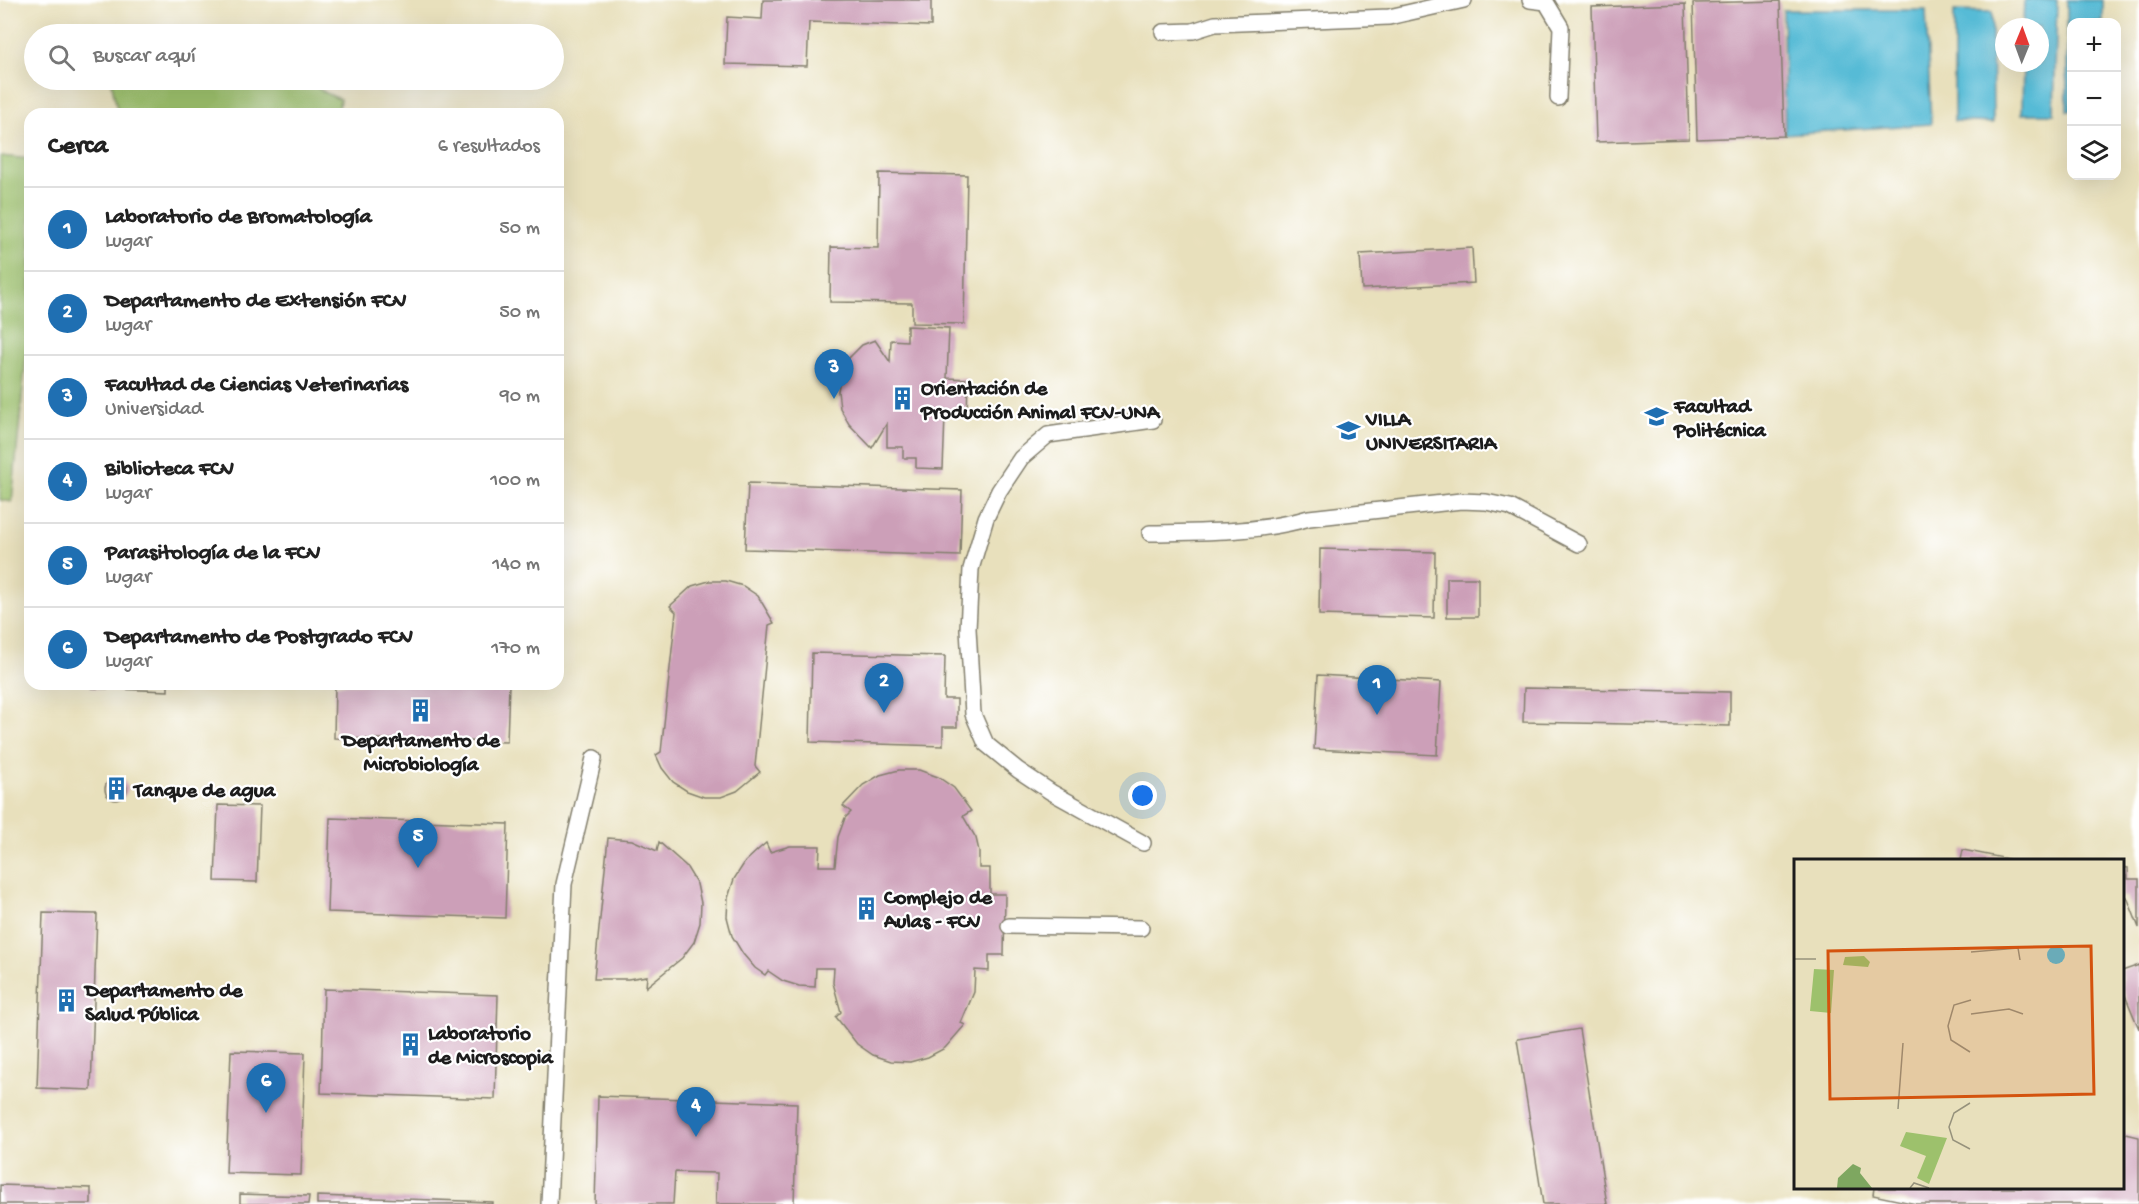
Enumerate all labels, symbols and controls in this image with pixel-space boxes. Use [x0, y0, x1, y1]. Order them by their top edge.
north arrow [1995, 18, 2049, 72]
map controls [2067, 18, 2121, 180]
button: + [2067, 18, 2121, 72]
search box [24, 24, 564, 90]
icon: search [45, 41, 78, 74]
text: Buscar aquí [93, 44, 196, 70]
button: − [2067, 72, 2121, 126]
button: layers [2067, 126, 2121, 180]
text: Cerca [48, 132, 108, 163]
text: 6 resultados [438, 136, 540, 159]
text: Laboratorio de Bromatología [105, 205, 372, 231]
text: 1 [63, 218, 72, 241]
text: 50 m [499, 218, 540, 241]
text: Lugar [105, 231, 151, 254]
text: Departamento de Extensión FCV [105, 289, 407, 315]
text: 2 [63, 302, 72, 325]
text: 50 m [499, 302, 540, 325]
text: Lugar [105, 315, 151, 338]
pin: 3 [814, 350, 854, 399]
text: Facultad de Ciencias Veterinarias [105, 373, 408, 399]
place label: Orientación de Producción Animal FCV-UNA [920, 378, 1161, 427]
text: 3 [62, 386, 73, 409]
text: 90 m [500, 386, 540, 409]
building icon: Orientación de Producción Animal FCV-UNA [890, 386, 916, 412]
place label: Facultad Politécnica [1673, 396, 1767, 445]
text: Universidad [105, 399, 203, 422]
school or university icon: Facultad Politécnica [1643, 404, 1669, 430]
place label: VILLA UNIVERSITARIA [1365, 409, 1498, 458]
school or university icon: VILLA UNIVERSITARIA [1335, 417, 1361, 443]
text: Biblioteca FCV [105, 457, 234, 483]
text: 4 [63, 470, 72, 493]
text: 100 m [490, 470, 540, 493]
text: Lugar [105, 483, 151, 506]
text: Parasitología de la FCV [105, 541, 321, 567]
text: 5 [62, 554, 73, 577]
text: 140 m [492, 554, 540, 577]
text: Lugar [105, 567, 151, 590]
text: Departamento de Postgrado FCV [105, 625, 413, 651]
text: 6 [62, 638, 73, 661]
text: 170 m [491, 638, 540, 661]
text: Lugar [105, 651, 151, 674]
pin: 2 [864, 664, 904, 713]
pin: 1 [1358, 666, 1396, 715]
building icon: Departamento de Microbiología [408, 698, 434, 724]
place label: Departamento de Microbiología [340, 730, 501, 779]
building icon: Tanque de agua [103, 776, 129, 802]
place label: Tanque de agua [132, 780, 277, 805]
your location [1128, 781, 1157, 810]
pin: 5 [398, 818, 438, 868]
inset map [1794, 859, 2124, 1189]
place label: Complejo de Aulas - FCV [883, 887, 993, 936]
building icon: Complejo de Aulas - FCV [853, 895, 879, 921]
place label: Departamento de Salud Pública [83, 980, 244, 1029]
building icon: Departamento de Salud Pública [54, 988, 80, 1014]
place label: Laboratorio de Microscopia [428, 1023, 554, 1072]
building icon: Laboratorio de Microscopia [397, 1031, 423, 1057]
pin: 6 [246, 1064, 286, 1113]
pin: 4 [676, 1088, 716, 1137]

